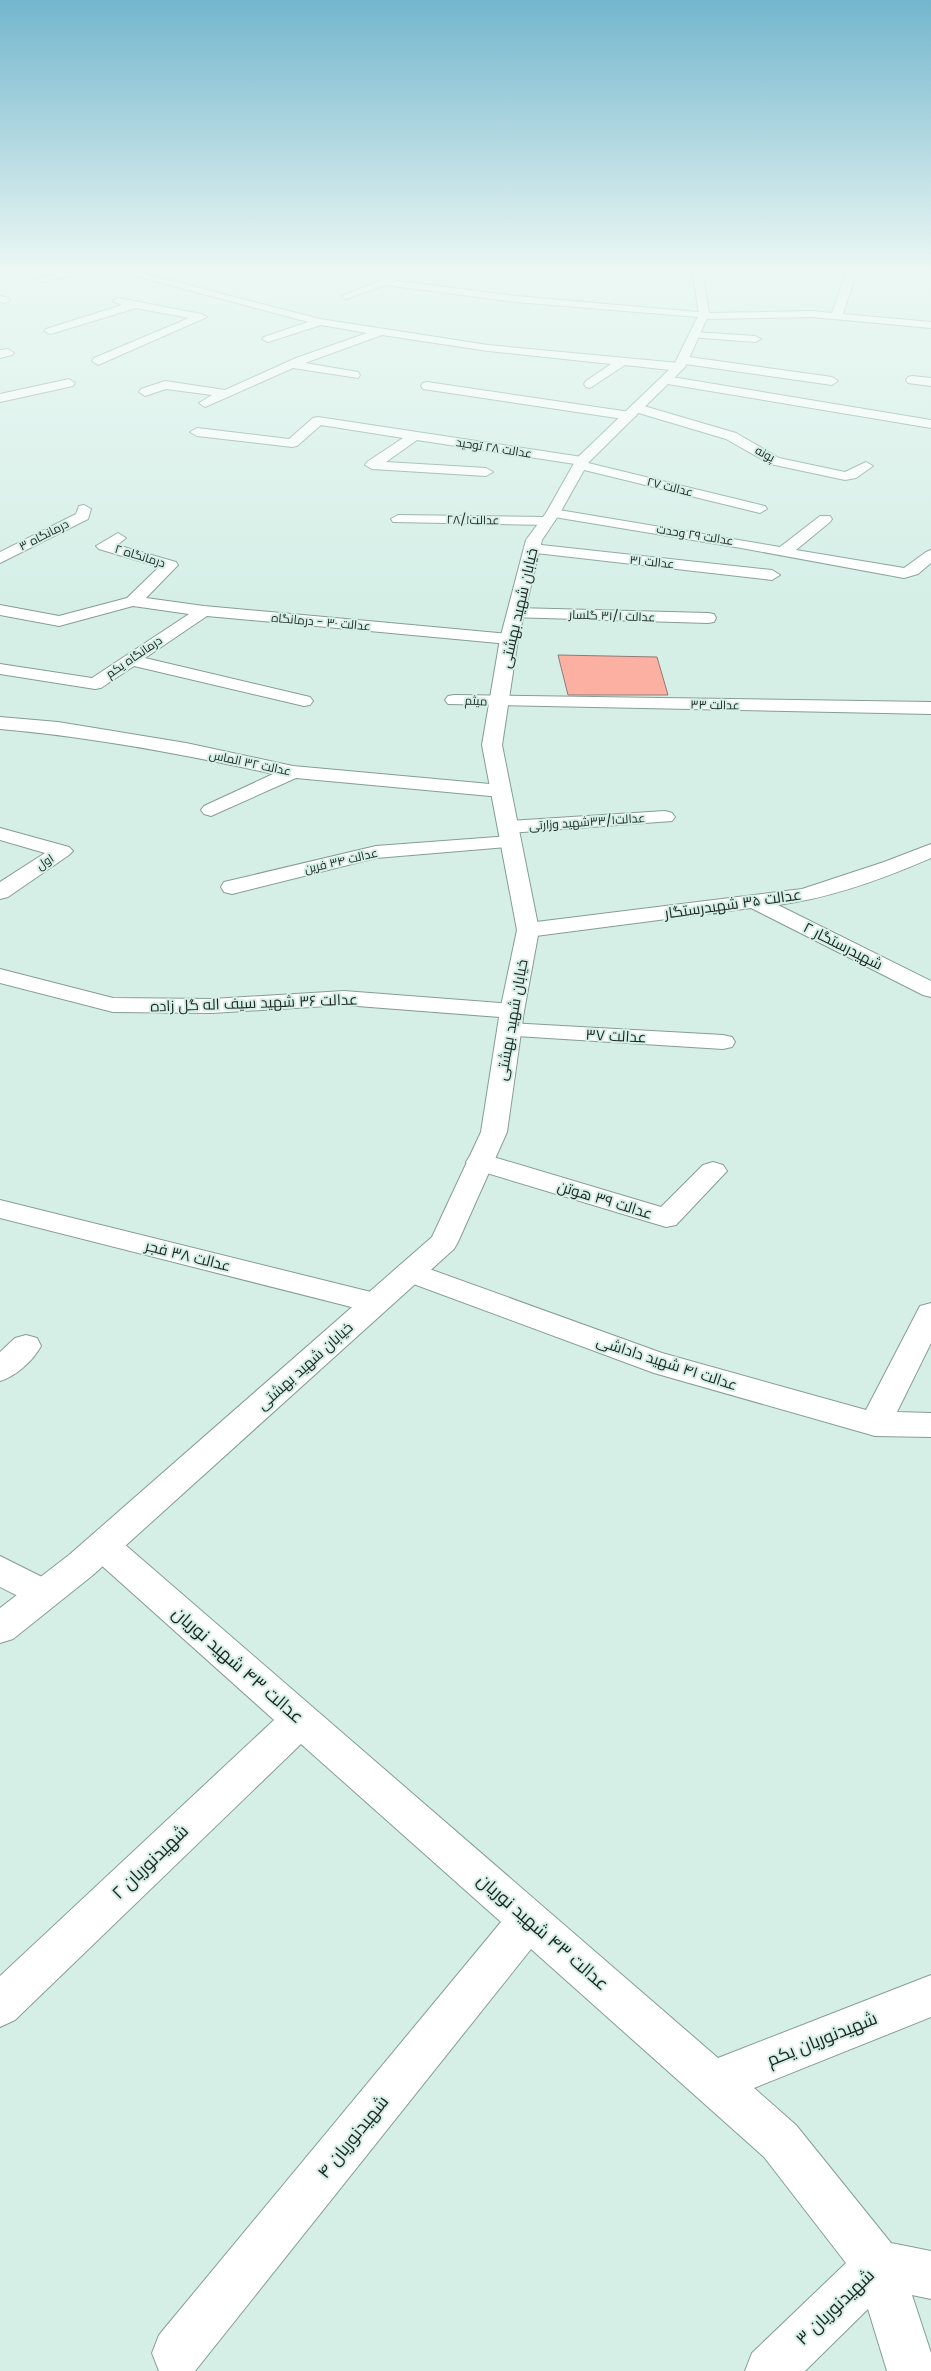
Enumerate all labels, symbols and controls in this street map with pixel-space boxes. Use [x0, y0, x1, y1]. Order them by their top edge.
street label: عدالت ۲۸ توحید [455, 433, 533, 462]
street label: پونه [752, 441, 779, 467]
street label: عدالت ۲۷ [645, 473, 695, 500]
street label: عدالت۲۸/۱ [446, 511, 500, 528]
street label: درمانگاه ۳ [16, 515, 72, 554]
street label: عدالت ۲۹ وحدت [655, 520, 735, 549]
street label: درمانگاه ۲ [113, 540, 168, 571]
street label: خیابان شهید بهشتی [494, 546, 543, 670]
street label: عدالت ۳۱ [629, 551, 675, 572]
street label: عدالت ۳۱/۱ گلسار [568, 605, 655, 626]
street label: عدالت ۳۰ - درمانگاه [271, 609, 371, 634]
street label: درمانگاه یکم [102, 631, 165, 682]
street label: میثم [464, 691, 488, 710]
street label: عدالت ۳۳ [690, 696, 740, 713]
street label: عدالت ۳۲ الماس [208, 746, 293, 779]
street label: عدالت۳۳/۱شهید وزارتی [528, 809, 646, 834]
street label: عدالت ۳۴ فرین [303, 844, 379, 877]
street label: اول [33, 850, 57, 874]
street label: عدالت ۳۵ شهیدرستگار [662, 883, 803, 924]
street label: شهیدرستگار ۲ [800, 917, 886, 975]
street label: خیابان شهید بهشتی [491, 958, 533, 1082]
street label: عدالت ۳۶ شهید سیف اله گل زاده [150, 988, 358, 1017]
street label: عدالت ۳۷ [585, 1023, 647, 1048]
street label: عدالت ۳۹ هوتن [555, 1175, 655, 1224]
street label: عدالت ۳۸ فجر [142, 1235, 233, 1276]
street label: خیابان شهید بهشتی [252, 1317, 357, 1415]
street label: عدالت ۴۱ شهید داداشی [594, 1330, 740, 1395]
street label: عدالت ۴۳ شهید نوریان [167, 1600, 310, 1729]
street label: شهیدنوریان ۲ [106, 1819, 194, 1905]
street label: عدالت ۴۳ شهید نوریان [472, 1867, 615, 1996]
street label: شهیدنوریان یکم [763, 2005, 881, 2072]
street label: شهیدنوریان ۴ [311, 2090, 394, 2184]
street label: شهیدنوریان ۳ [790, 2263, 880, 2351]

